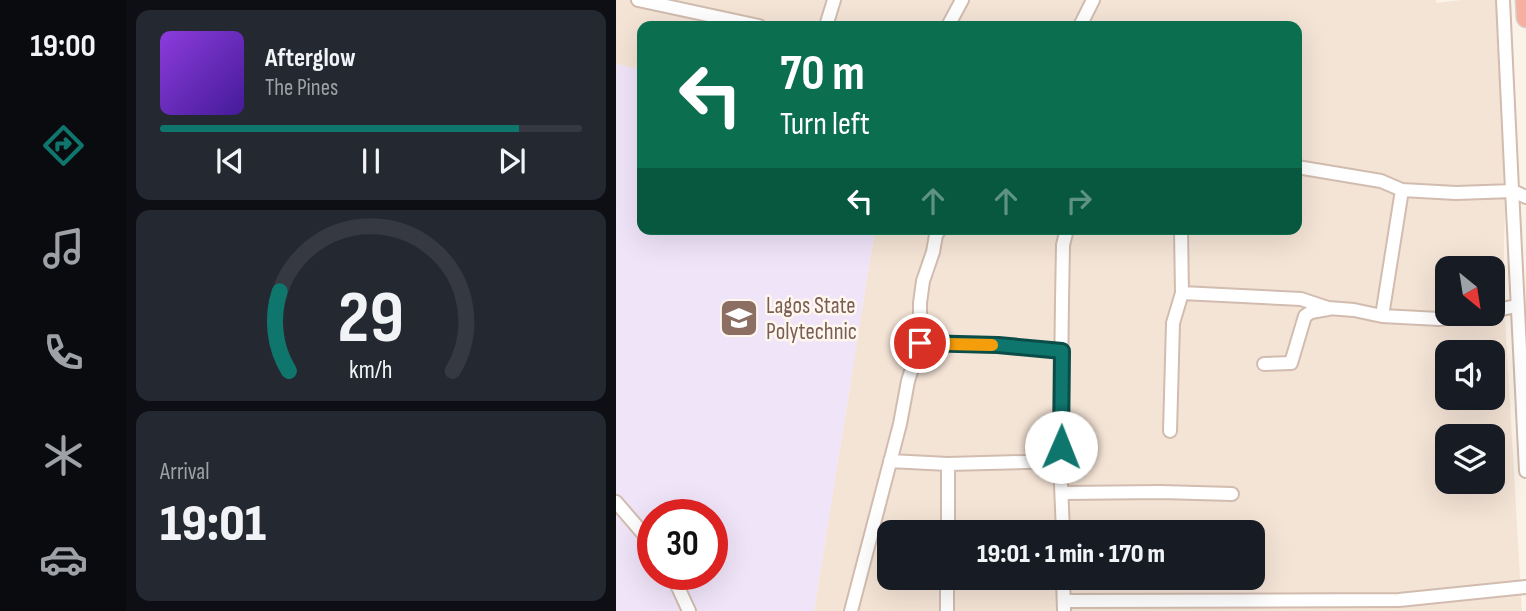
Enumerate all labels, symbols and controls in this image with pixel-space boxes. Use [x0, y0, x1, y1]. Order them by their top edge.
text: 19:00 [30, 27, 96, 66]
text: Afterglow [265, 43, 356, 74]
text: 70 m [780, 45, 865, 104]
icon: left [665, 49, 756, 140]
text: The Pines [265, 74, 338, 102]
text: Turn left [780, 105, 870, 144]
icon: directions [39, 121, 88, 170]
icon: previous [211, 142, 249, 180]
icon: pause [352, 142, 390, 180]
icon: next [493, 142, 531, 180]
icon: left [841, 182, 879, 220]
icon: ahead [914, 182, 952, 220]
icon: ahead [987, 182, 1025, 220]
icon: right [1060, 182, 1098, 220]
icon: music [39, 224, 88, 273]
north arrow [1435, 256, 1505, 326]
map controls [1435, 256, 1505, 494]
text: 29 [338, 276, 404, 364]
place label: Lagos State Polytechnic [766, 292, 857, 346]
school or university icon: Lagos State Polytechnic [718, 297, 760, 339]
pin [890, 313, 950, 373]
icon: arrive [901, 324, 939, 362]
icon: phone [39, 328, 88, 377]
button: sound [1435, 340, 1505, 410]
text: km/h [349, 355, 393, 386]
position arrow [1024, 410, 1098, 484]
button: layers [1435, 424, 1505, 494]
icon: climate [39, 431, 88, 480]
text: Arrival [160, 458, 209, 486]
text: 19:01 [160, 493, 266, 556]
speed limit sign: 30 [637, 499, 728, 590]
icon: car [39, 535, 88, 584]
text: 19:01 · 1 min · 170 m [977, 539, 1165, 570]

